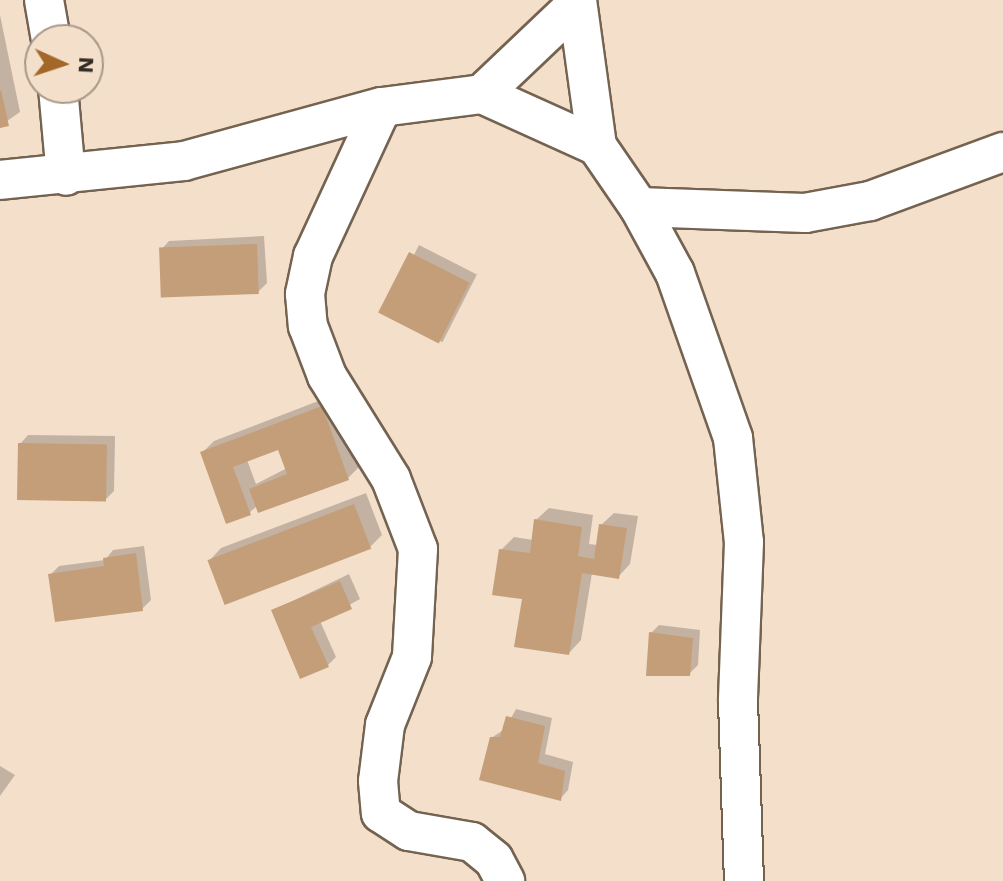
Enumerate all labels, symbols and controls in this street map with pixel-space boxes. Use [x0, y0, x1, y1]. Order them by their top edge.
north arrow [24, 24, 104, 104]
text: N [74, 56, 99, 74]

